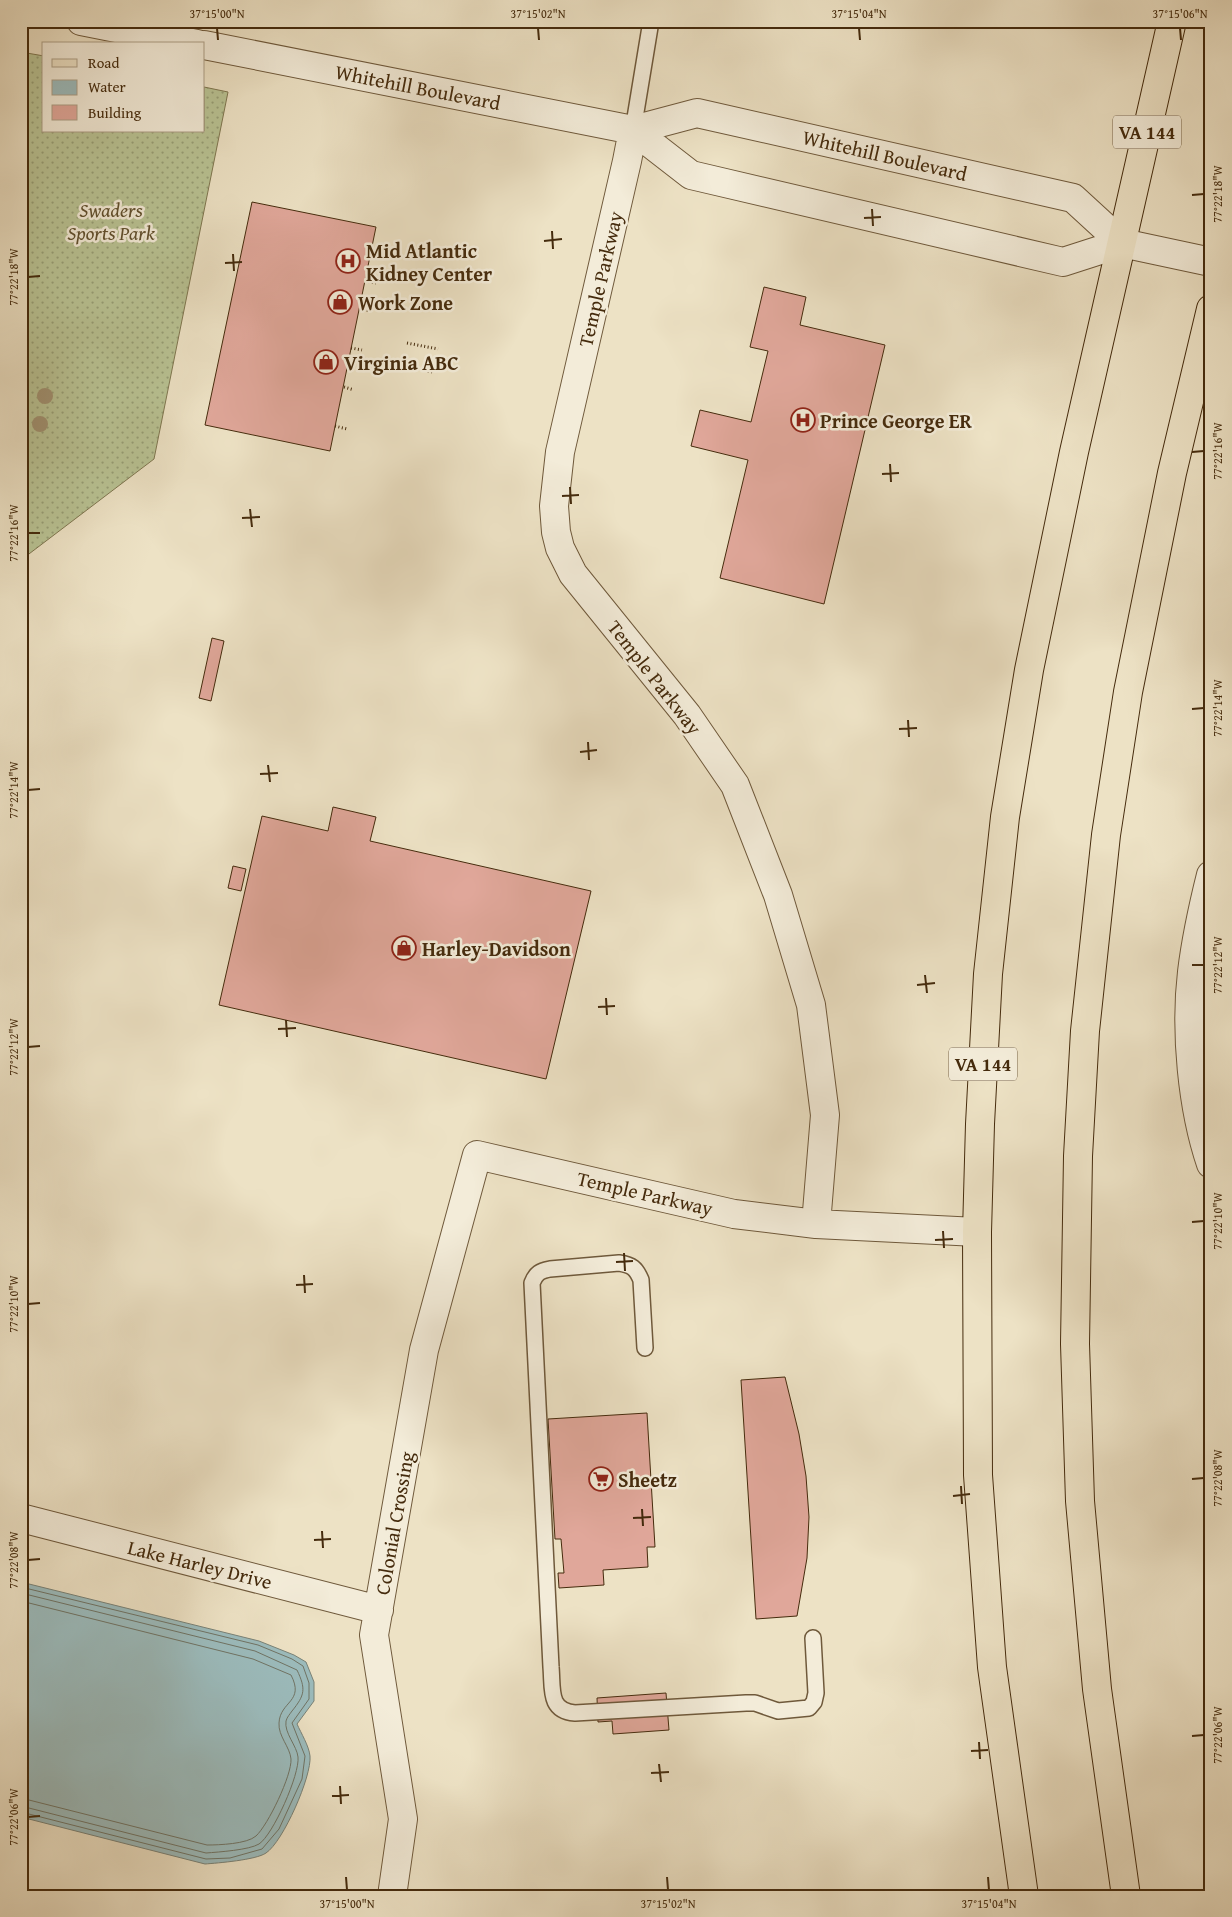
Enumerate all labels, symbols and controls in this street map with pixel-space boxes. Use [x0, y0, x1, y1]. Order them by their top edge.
text: 37°15'00"N [189, 5, 245, 22]
text: 37°15'02"N [510, 5, 566, 22]
text: 37°15'04"N [831, 5, 887, 22]
text: 37°15'06"N [1152, 5, 1208, 22]
legend [42, 42, 205, 132]
text: Road [88, 52, 119, 73]
street label: Whitehill Boulevard [333, 57, 503, 117]
text: Water [88, 76, 126, 97]
text: Building [88, 102, 142, 123]
road number: VA 144 [1113, 115, 1181, 148]
street label: Whitehill Boulevard [800, 122, 970, 188]
text: 77°22'18"W [1209, 164, 1226, 223]
park label: Swaders Sports Park [67, 195, 156, 247]
street label: Temple Parkway [570, 208, 630, 350]
place label: Mid Atlantic Kidney Center [366, 236, 492, 288]
text: 77°22'18"W [5, 247, 22, 306]
hospital icon: Mid Atlantic Kidney Center [335, 248, 361, 274]
place label: Work Zone [358, 288, 453, 317]
shop icon: Work Zone [327, 289, 353, 315]
place label: Virginia ABC [344, 348, 459, 377]
shop icon: Virginia ABC [313, 349, 339, 375]
place label: Prince George ER [820, 406, 973, 435]
hospital icon: Prince George ER [790, 407, 816, 433]
text: 77°22'16"W [1209, 421, 1226, 480]
text: 77°22'16"W [5, 503, 22, 562]
street label: Temple Parkway [601, 614, 709, 740]
text: 77°22'14"W [1209, 678, 1226, 737]
text: 77°22'14"W [5, 760, 22, 819]
place label: Harley-Davidson [422, 934, 571, 963]
shop icon: Harley-Davidson [391, 935, 417, 961]
text: 77°22'12"W [1209, 935, 1226, 994]
text: 77°22'12"W [5, 1017, 22, 1076]
road number: VA 144 [949, 1048, 1017, 1080]
street label: Temple Parkway [574, 1163, 716, 1223]
text: 77°22'10"W [1209, 1191, 1226, 1250]
text: 77°22'10"W [5, 1274, 22, 1333]
text: 77°22'08"W [1209, 1448, 1226, 1507]
street label: Colonial Crossing [367, 1449, 421, 1597]
place label: Sheetz [618, 1465, 677, 1494]
supermarket icon: Sheetz [588, 1466, 614, 1492]
text: 77°22'08"W [5, 1530, 22, 1589]
street label: Lake Harley Drive [125, 1532, 275, 1596]
text: 77°22'06"W [1209, 1705, 1226, 1764]
text: 77°22'06"W [5, 1787, 22, 1846]
text: 37°15'00"N [319, 1895, 375, 1912]
text: 37°15'02"N [640, 1895, 696, 1912]
text: 37°15'04"N [961, 1895, 1017, 1912]

